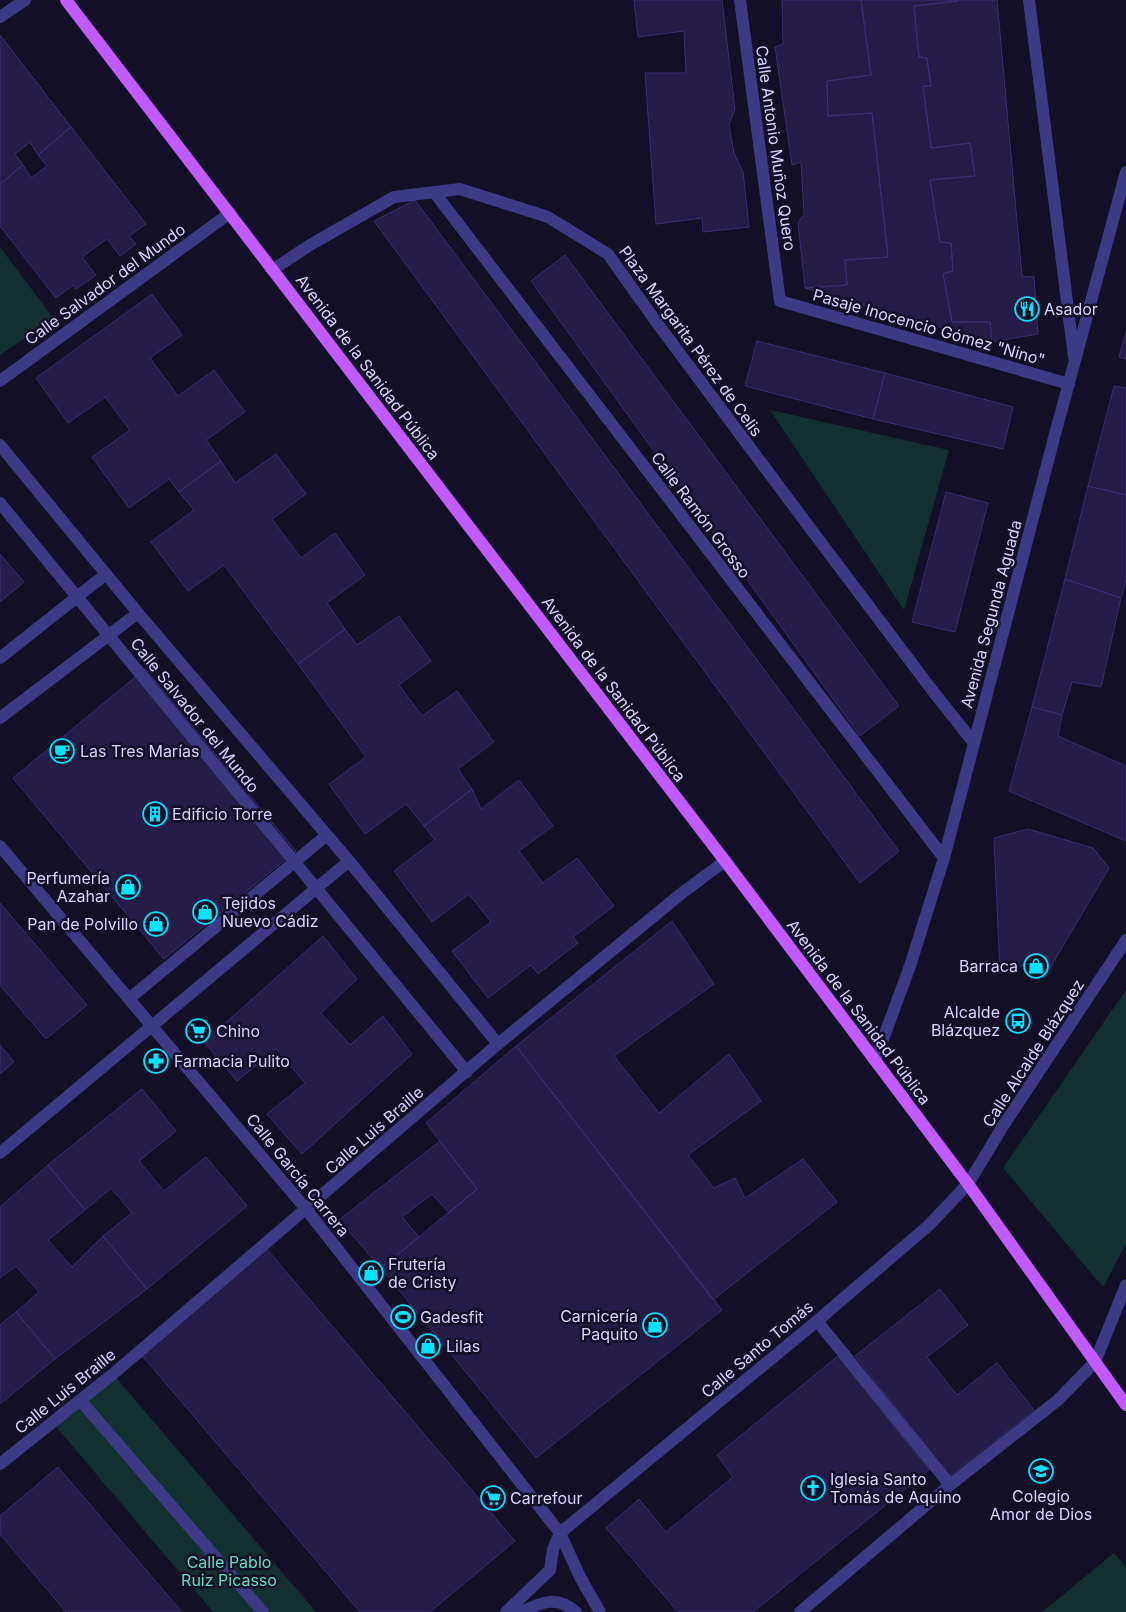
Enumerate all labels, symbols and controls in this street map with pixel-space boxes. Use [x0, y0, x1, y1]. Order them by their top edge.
street label: Calle Antonio Muñoz Quero [752, 44, 800, 252]
street label: Calle Salvador del Mundo [21, 219, 189, 349]
street label: Plaza Margarita Pérez de Celis [615, 242, 767, 440]
street label: Avenida de la Sanidad Pública [292, 270, 444, 464]
street label: Pasaje Inocencio Gómez "Nino" [811, 284, 1047, 370]
restaurant icon: Asador [1014, 296, 1040, 322]
place label: Asador [1044, 299, 1098, 319]
street label: Calle Ramón Grosso [647, 448, 755, 582]
street label: Avenida Segunda Aguada [956, 518, 1026, 710]
street label: Avenida de la Sanidad Pública [538, 592, 690, 786]
street label: Calle Salvador del Mundo [126, 634, 264, 796]
cafe icon: Las Tres Marías [49, 738, 75, 764]
place label: Las Tres Marías [80, 741, 199, 761]
building icon: Edificio Torre [142, 801, 168, 827]
place label: Edificio Torre [172, 804, 272, 824]
place label: Perfumería Azahar [26, 868, 110, 906]
shop icon: Perfumería Azahar [115, 874, 141, 900]
place label: Tejidos Nuevo Cádiz [222, 893, 318, 931]
shop icon: Tejidos Nuevo Cádiz [192, 899, 218, 925]
shop icon: Pan de Polvillo [143, 911, 169, 937]
place label: Pan de Polvillo [27, 914, 138, 934]
street label: Avenida de la Sanidad Pública [783, 915, 935, 1109]
shop icon: Barraca [1023, 953, 1049, 979]
place label: Barraca [959, 956, 1018, 976]
street label: Calle Alcalde Blázquez [978, 975, 1088, 1131]
place label: Alcalde Blázquez [931, 1002, 1000, 1040]
bus stop icon: Alcalde Blázquez [1005, 1008, 1031, 1034]
supermarket icon: Chino [185, 1018, 211, 1044]
place label: Chino [216, 1021, 260, 1041]
pharmacy icon: Farmacia Pulito [143, 1048, 169, 1074]
place label: Farmacia Pulito [174, 1051, 290, 1071]
street label: Calle Luis Braille [321, 1082, 427, 1178]
street label: Calle García Carrera [242, 1109, 354, 1241]
place label: Frutería de Cristy [388, 1254, 456, 1292]
shop icon: Frutería de Cristy [358, 1260, 384, 1286]
street label: Calle Santo Tomás [697, 1296, 817, 1402]
sports icon: Gadesfit [390, 1304, 416, 1330]
place label: Carnicería Paquito [560, 1306, 638, 1344]
place label: Gadesfit [420, 1307, 484, 1327]
shop icon: Carnicería Paquito [642, 1312, 668, 1338]
shop icon: Lilas [415, 1333, 441, 1359]
place label: Lilas [446, 1336, 480, 1356]
street label: Calle Luis Braille [11, 1344, 119, 1438]
school or university icon: Colegio Amor de Dios [1028, 1458, 1054, 1484]
place label: Iglesia Santo Tomás de Aquino [830, 1469, 961, 1507]
church icon: Iglesia Santo Tomás de Aquino [800, 1475, 826, 1501]
supermarket icon: Carrefour [480, 1485, 506, 1511]
place label: Colegio Amor de Dios [990, 1486, 1092, 1524]
place label: Carrefour [510, 1488, 583, 1508]
park label: Calle Pablo Ruiz Picasso [181, 1552, 277, 1590]

